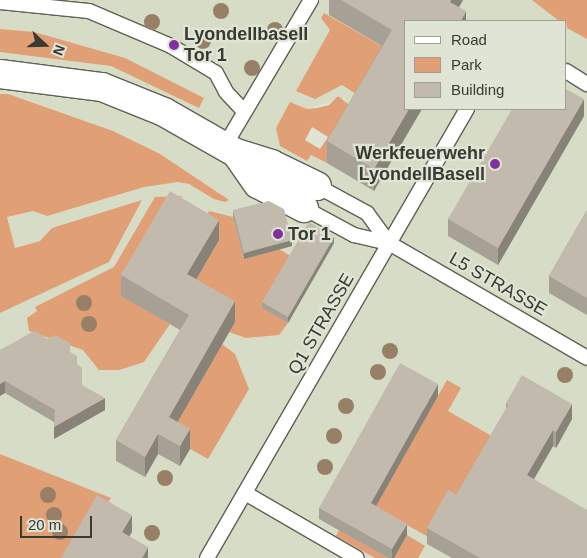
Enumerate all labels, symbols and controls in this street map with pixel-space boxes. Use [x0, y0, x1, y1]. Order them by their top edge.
north arrow [20, 20, 70, 70]
legend [404, 20, 567, 110]
place label: Lyondellbasell Tor 1 [184, 24, 308, 66]
text: Road [451, 31, 487, 48]
marker: Lyondellbasell Tor 1 [168, 39, 180, 51]
text: N [50, 43, 68, 58]
text: Park [451, 56, 482, 73]
text: Building [451, 81, 504, 98]
place label: Werkfeuerwehr LyondellBasell [355, 143, 485, 186]
marker: Werkfeuerwehr LyondellBasell [489, 158, 501, 170]
place label: Tor 1 [288, 223, 331, 245]
marker: Tor 1 [272, 228, 284, 240]
street label: L5 STRASSE [445, 247, 551, 321]
street label: Q1 STRASSE [283, 270, 359, 378]
scale bar [22, 506, 95, 538]
text: 20 m [28, 516, 61, 533]

